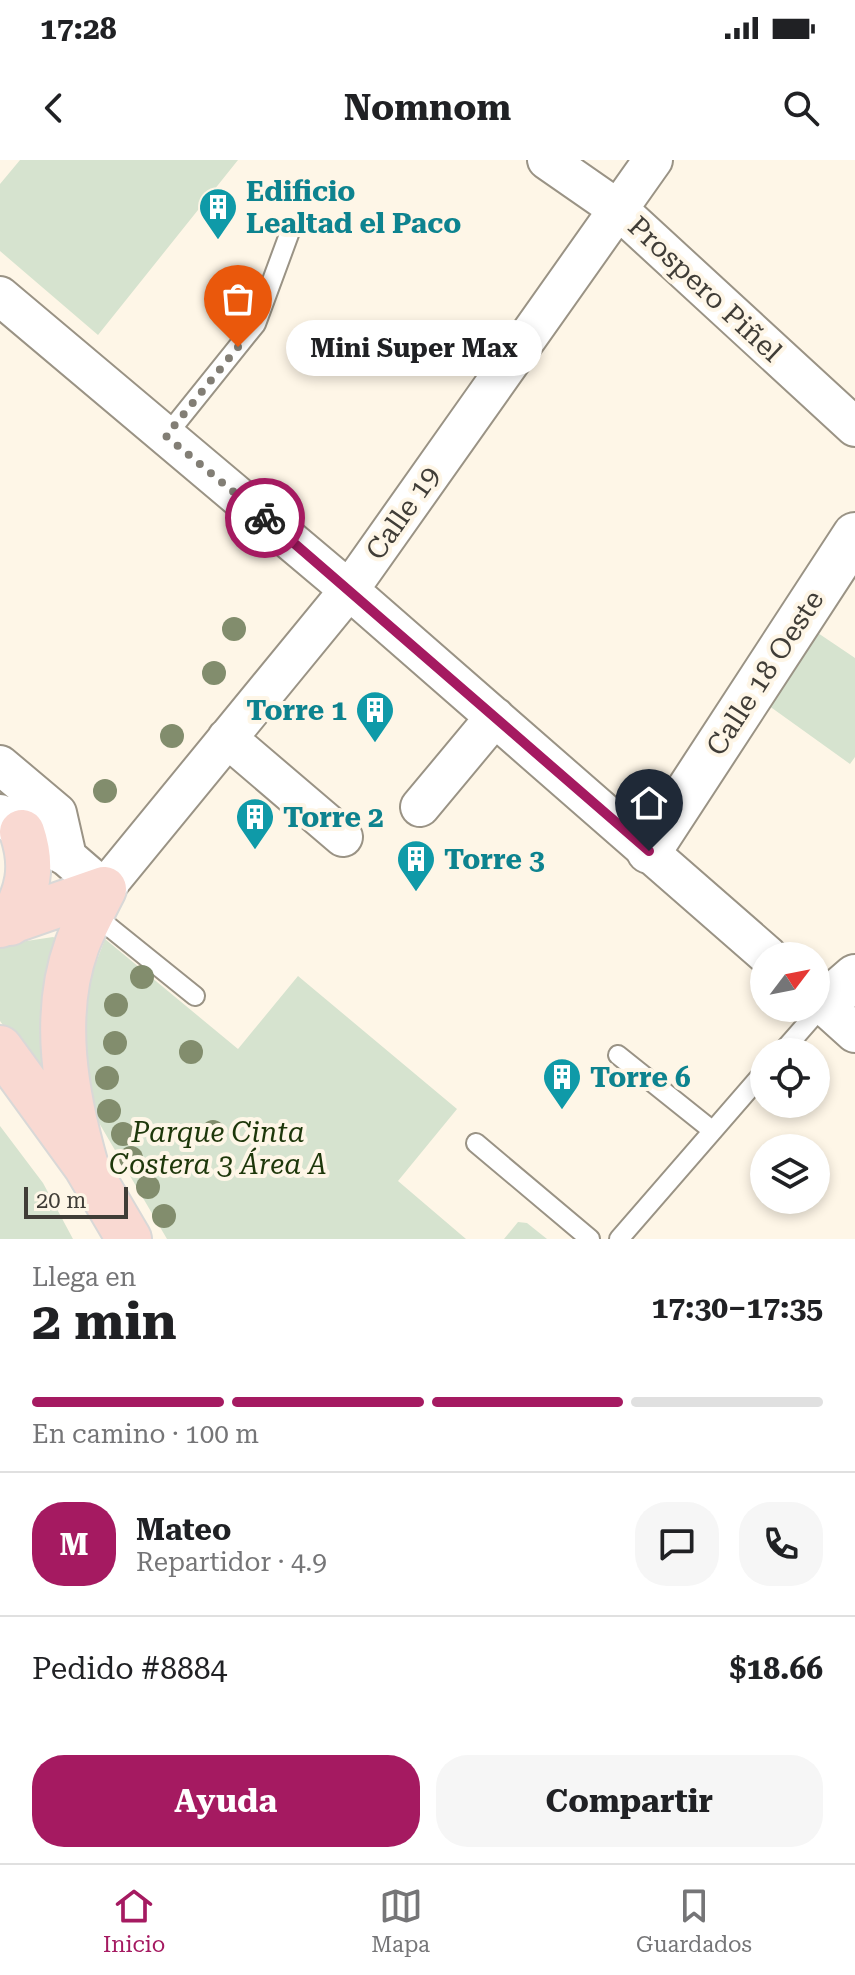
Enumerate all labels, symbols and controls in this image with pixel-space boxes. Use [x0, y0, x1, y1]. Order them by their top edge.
text: 17:28 [40, 11, 117, 46]
icon: back [32, 86, 76, 130]
icon: search [779, 86, 823, 130]
text: Nomnom [344, 87, 511, 129]
place label: Edificio Lealtad el Paco [246, 175, 461, 240]
building icon: Edificio Lealtad el Paco [197, 186, 239, 241]
street label: Prospero Piñel [621, 210, 789, 369]
pin [204, 265, 272, 347]
icon: bag [216, 277, 260, 321]
callout: Mini Super Max [286, 319, 542, 375]
text: Mini Super Max [310, 333, 518, 363]
street label: Calle 19 [359, 460, 447, 566]
courier [225, 478, 305, 558]
icon: bike [243, 496, 287, 540]
street label: Calle 18 Oeste [699, 584, 831, 762]
building icon: Torre 1 [354, 689, 396, 744]
place label: Torre 1 [246, 694, 347, 727]
pin [615, 769, 683, 851]
icon: home [627, 781, 671, 825]
building icon: Torre 2 [234, 796, 276, 851]
place label: Torre 2 [283, 801, 384, 834]
building icon: Torre 3 [395, 838, 437, 893]
place label: Torre 3 [444, 843, 545, 876]
north arrow [750, 942, 830, 1022]
map controls [750, 942, 830, 1214]
button: locate [750, 1038, 830, 1118]
building icon: Torre 6 [541, 1056, 583, 1111]
place label: Torre 6 [590, 1061, 691, 1094]
park label: Parque Cinta Costera 3 Área A [109, 1116, 327, 1181]
button: layers [750, 1134, 830, 1214]
scale bar [24, 1183, 128, 1219]
text: 20 m [36, 1188, 86, 1213]
text: Llega en [32, 1262, 136, 1292]
text: 17:30–17:35 [651, 1290, 823, 1325]
text: 2 min [32, 1291, 177, 1352]
text: En camino · 100 m [32, 1419, 259, 1449]
button: chat [635, 1502, 719, 1586]
button: phone [739, 1502, 823, 1586]
text: Mateo [136, 1512, 231, 1547]
text: M [60, 1527, 88, 1562]
text: Repartidor · 4.9 [136, 1547, 327, 1577]
text: Pedido #8884 [32, 1651, 227, 1686]
text: $18.66 [730, 1651, 823, 1686]
button: Ayuda [32, 1755, 420, 1847]
button: Compartir [436, 1755, 823, 1847]
tab: Inicio [103, 1884, 165, 1957]
tab: Mapa [371, 1884, 430, 1957]
tab: Guardados [636, 1884, 752, 1957]

